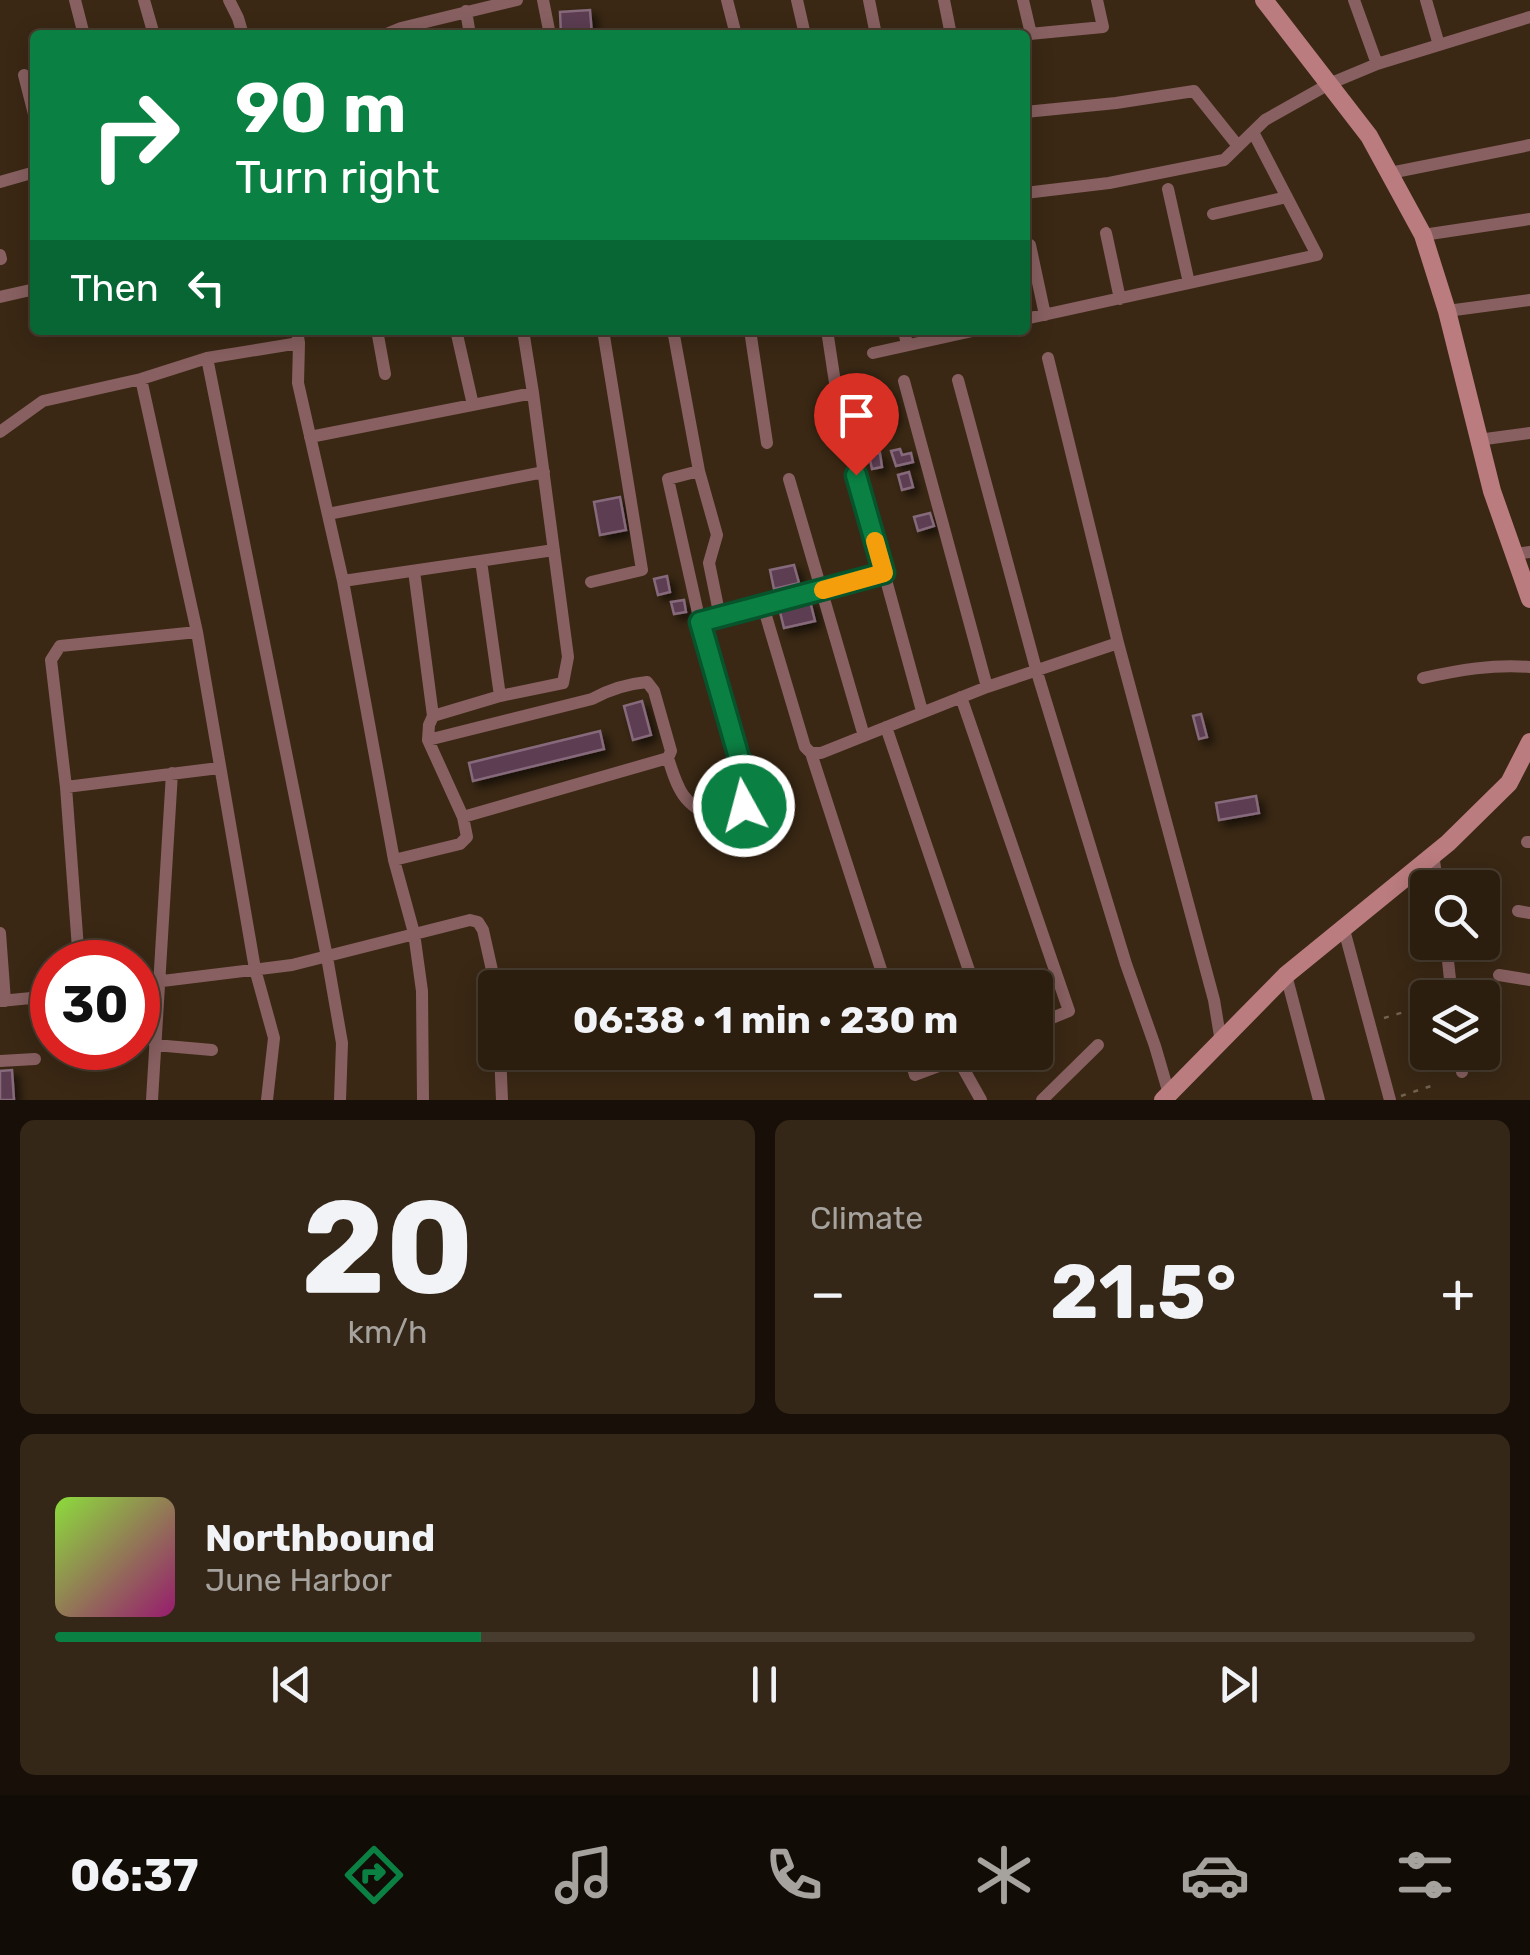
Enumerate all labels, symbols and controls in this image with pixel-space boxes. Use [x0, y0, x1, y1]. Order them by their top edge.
text: 90 m [235, 67, 407, 150]
icon: right [70, 70, 200, 200]
text: Turn right [235, 151, 439, 204]
icon: left [179, 260, 234, 315]
text: Then [70, 265, 159, 311]
pin [814, 373, 899, 476]
icon: arrive [829, 388, 884, 443]
position arrow [692, 754, 796, 858]
map controls [1410, 870, 1500, 1070]
button: search [1410, 870, 1500, 960]
speed limit sign: 30 [30, 940, 160, 1070]
button: layers [1410, 980, 1500, 1070]
text: 06:38 · 1 min · 230 m [573, 997, 958, 1043]
text: 20 [301, 1170, 474, 1325]
text: Climate [810, 1199, 923, 1237]
text: 21.5° [1050, 1248, 1237, 1337]
text: − [810, 1261, 846, 1326]
text: + [1441, 1261, 1475, 1326]
text: km/h [348, 1313, 427, 1351]
text: Northbound [205, 1515, 435, 1561]
text: June Harbor [205, 1561, 392, 1599]
icon: previous [264, 1657, 319, 1712]
icon: pause [737, 1657, 792, 1712]
icon: next [1211, 1657, 1266, 1712]
icon: directions [339, 1840, 409, 1910]
icon: music [549, 1840, 619, 1910]
icon: phone [759, 1840, 829, 1910]
icon: climate [969, 1840, 1039, 1910]
icon: car [1180, 1840, 1250, 1910]
icon: filters [1390, 1840, 1460, 1910]
text: 06:37 [70, 1849, 199, 1902]

